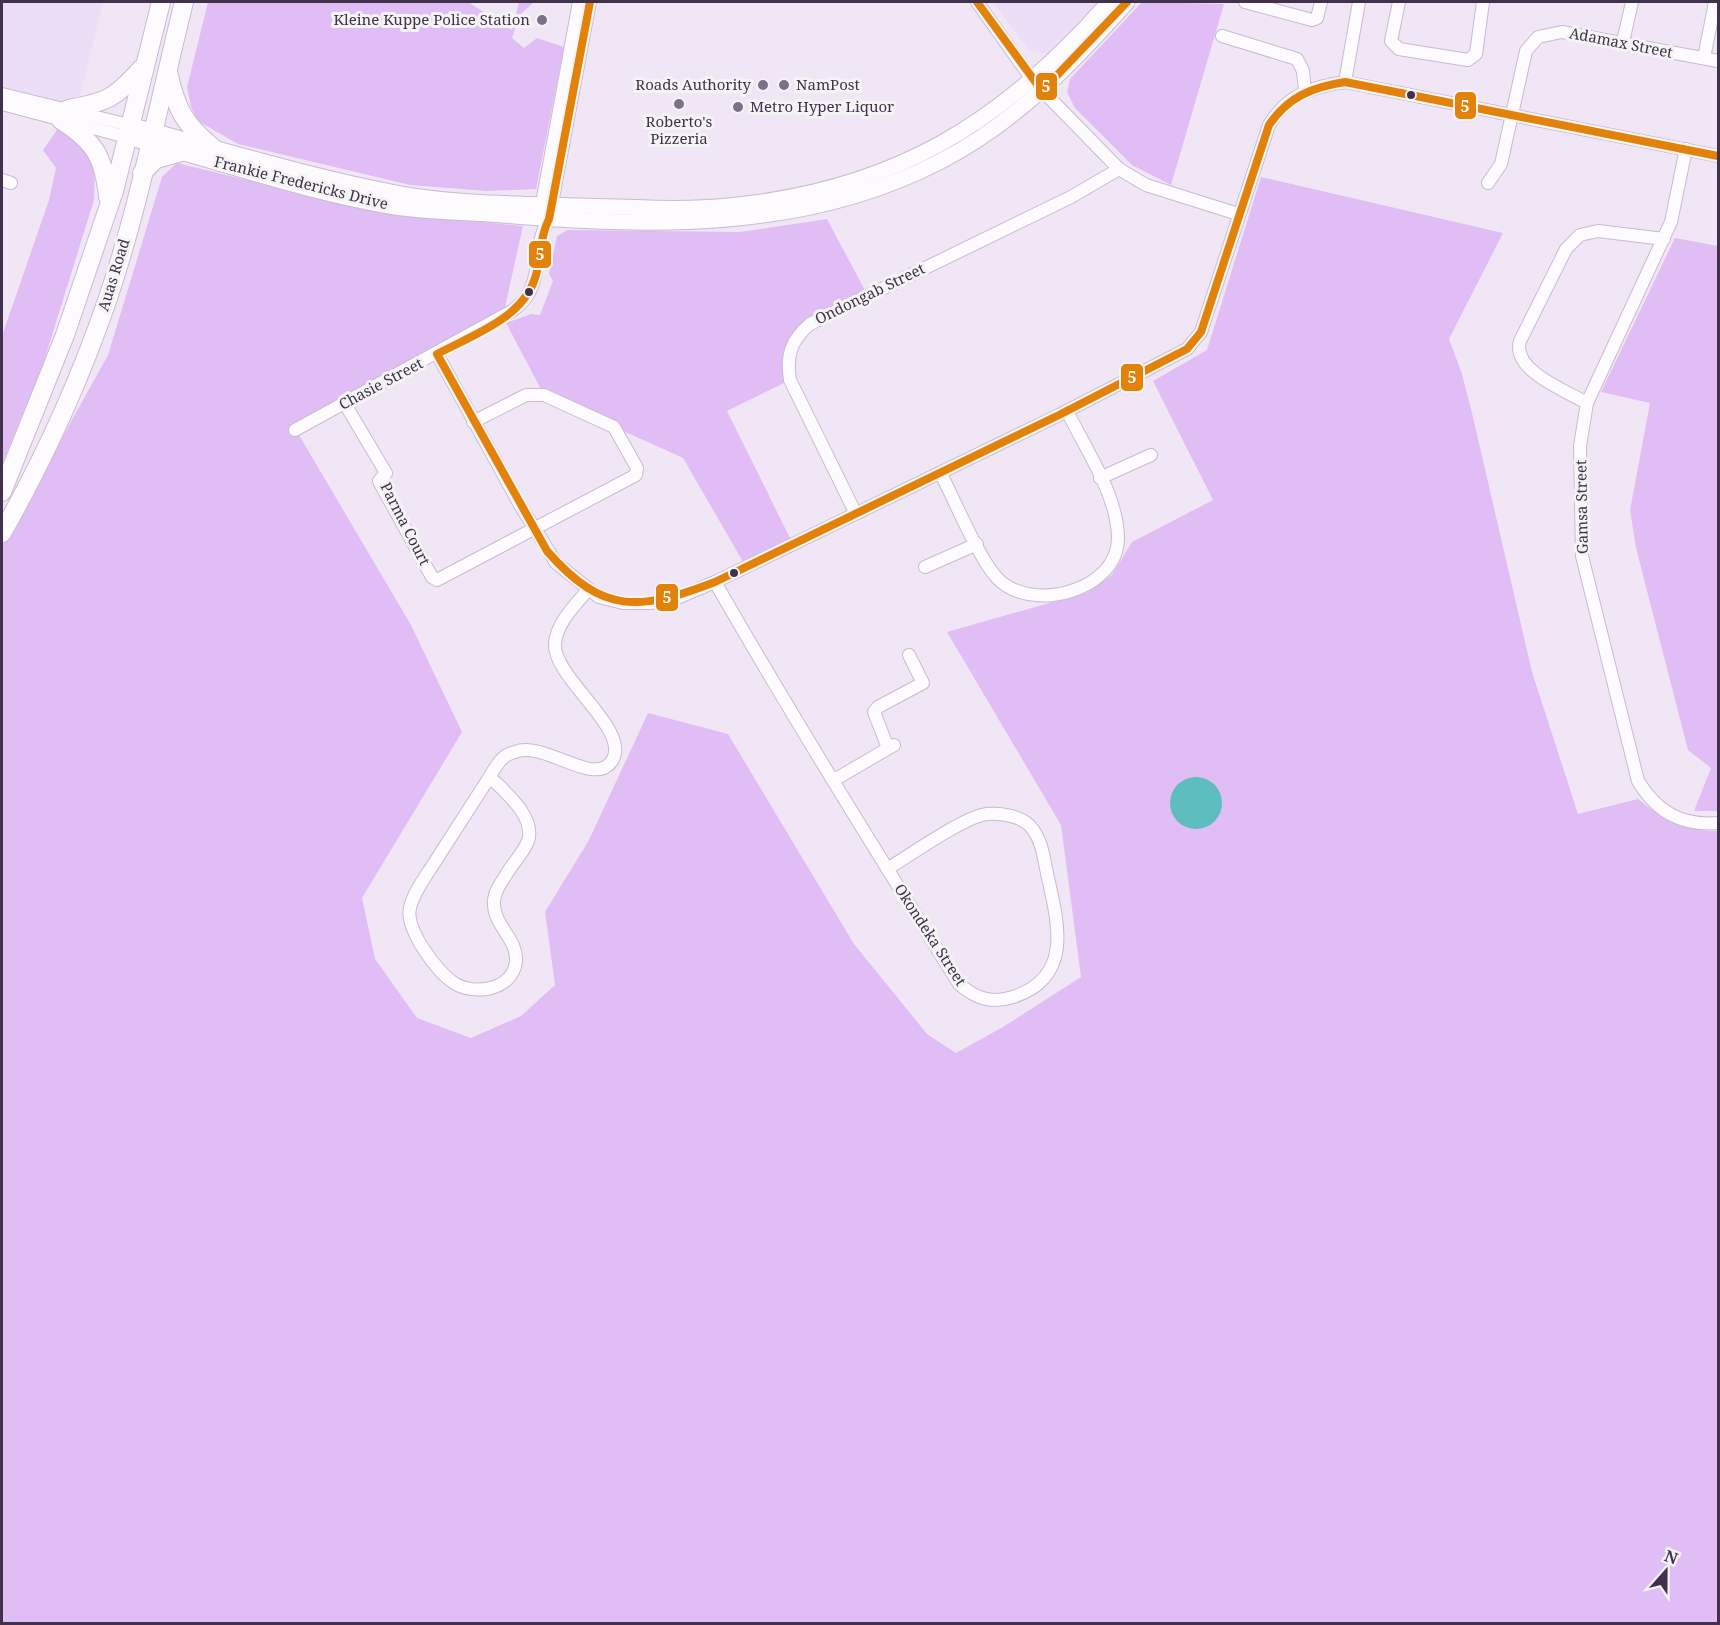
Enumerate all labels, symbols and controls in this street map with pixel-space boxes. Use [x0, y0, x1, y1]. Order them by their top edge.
place label: Kleine Kuppe Police Station [334, 9, 530, 29]
marker: Kleine Kuppe Police Station [535, 13, 549, 27]
street label: Adamax Street [1568, 22, 1675, 62]
line badge: 5 [1035, 72, 1058, 101]
place label: Roads Authority [635, 74, 752, 94]
place label: NamPost [796, 74, 860, 94]
text: 5 [1041, 75, 1051, 97]
marker: Roads Authority [756, 78, 770, 92]
marker: NamPost [777, 78, 791, 92]
unlabelled marker [1405, 89, 1417, 101]
line badge: 5 [1454, 91, 1477, 120]
text: 5 [1460, 95, 1470, 117]
place label: Metro Hyper Liquor [750, 96, 894, 116]
marker: Roberto's Pizzeria [672, 97, 686, 111]
marker: Metro Hyper Liquor [731, 100, 745, 114]
place label: Roberto's Pizzeria [646, 111, 713, 148]
street label: Frankie Fredericks Drive [212, 151, 390, 213]
street label: Auas Road [93, 236, 134, 314]
line badge: 5 [528, 240, 552, 269]
text: 5 [535, 243, 545, 265]
street label: Ondongab Street [811, 258, 928, 328]
unlabelled marker [523, 286, 535, 298]
street label: Chasie Street [335, 353, 426, 414]
line badge: 5 [1120, 363, 1144, 392]
text: 5 [1127, 366, 1137, 388]
street label: Gamsa Street [1570, 460, 1592, 554]
street label: Parma Court [376, 479, 435, 569]
unlabelled marker [728, 567, 740, 579]
line badge: 5 [655, 583, 679, 612]
text: 5 [662, 586, 672, 608]
street label: Okondeka Street [890, 879, 971, 989]
north arrow [1636, 1541, 1696, 1601]
text: N [1662, 1544, 1682, 1570]

